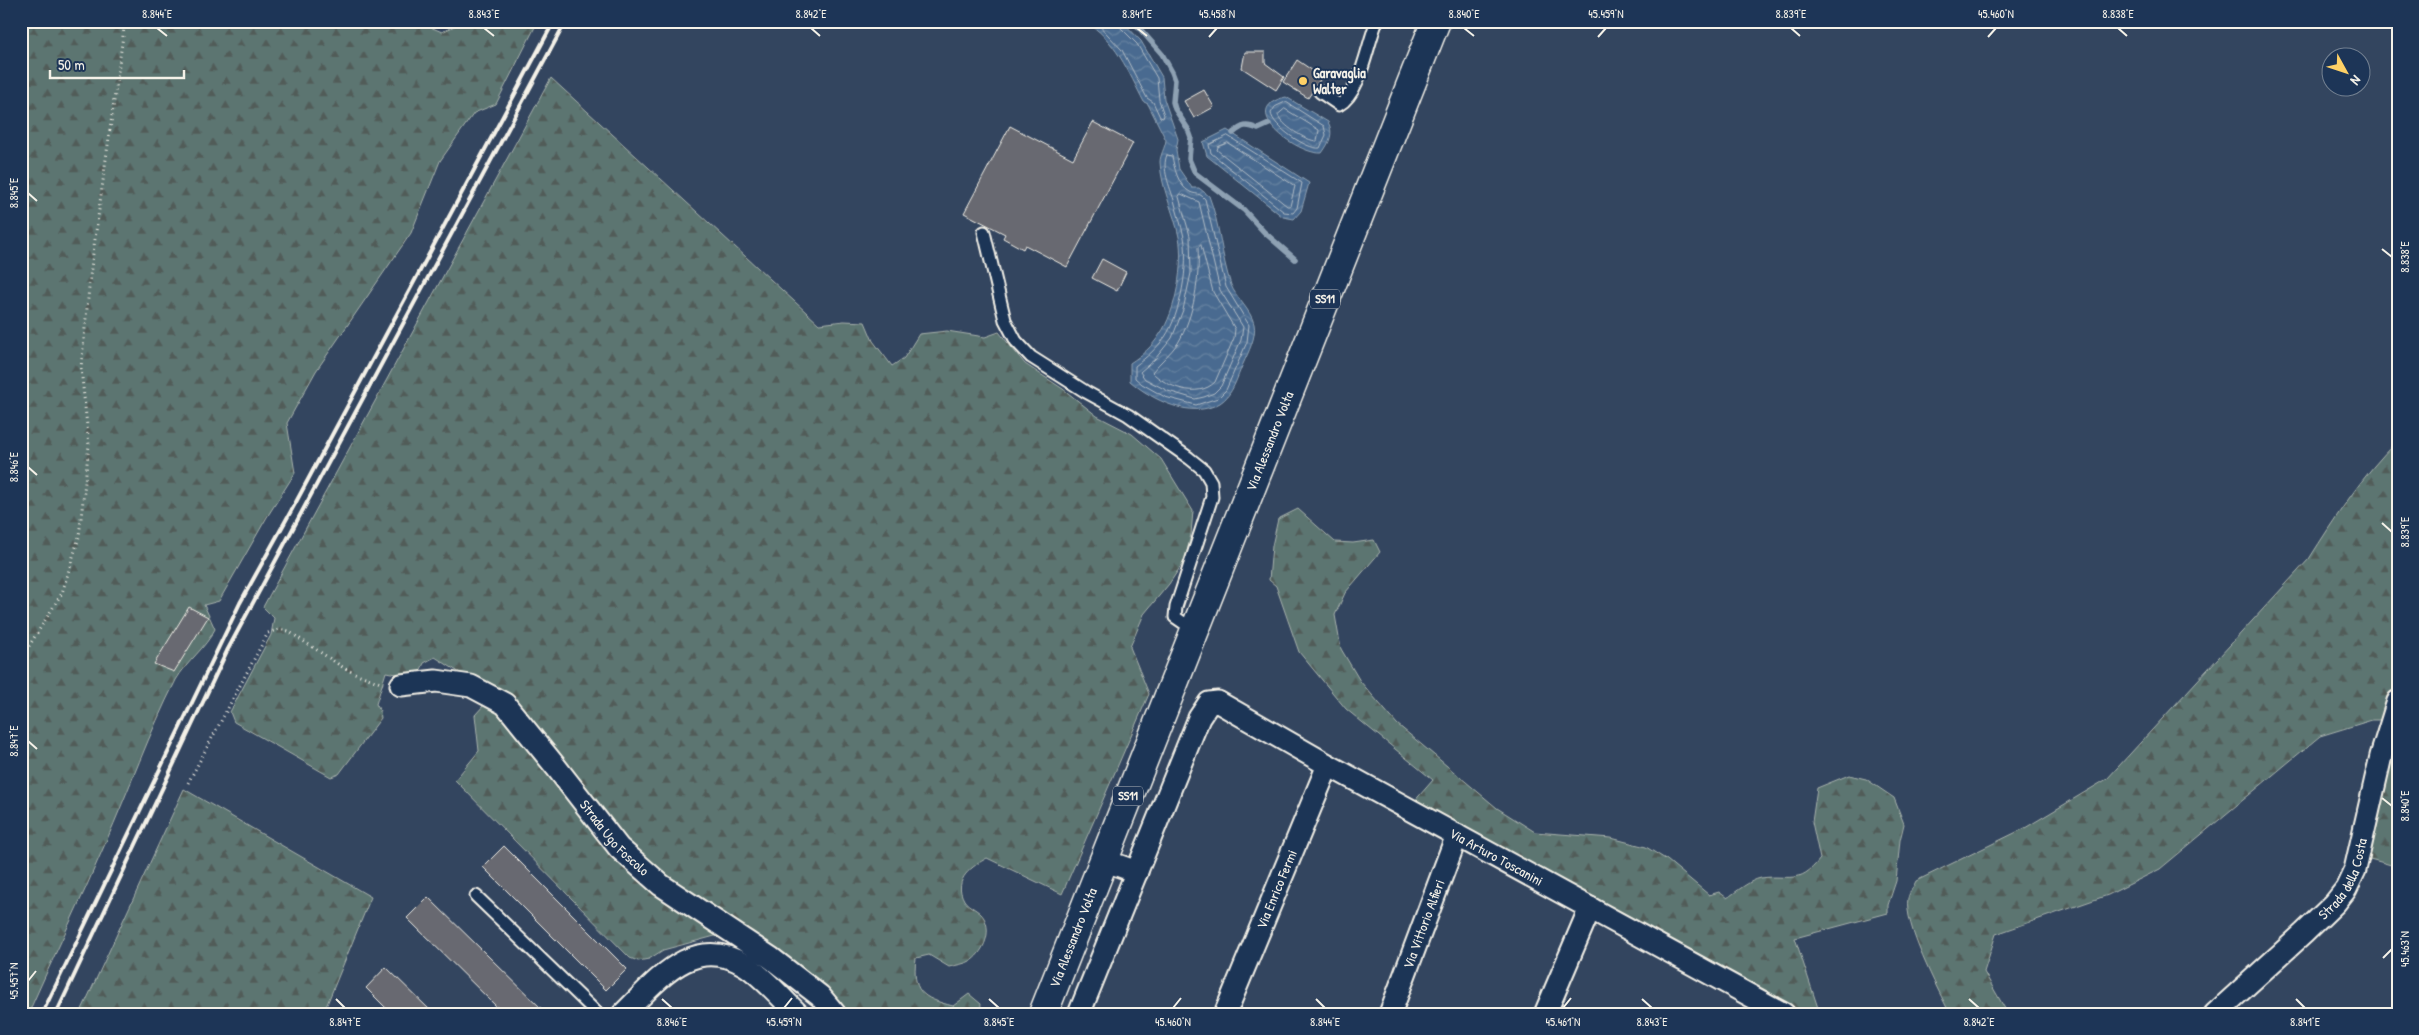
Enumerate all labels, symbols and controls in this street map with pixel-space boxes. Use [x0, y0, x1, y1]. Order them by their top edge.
text: 8.844°E [142, 5, 173, 22]
text: 8.843°E [469, 5, 500, 22]
text: 8.842°E [795, 5, 827, 22]
text: 8.841°E [1122, 5, 1153, 22]
text: 45.458°N [1199, 5, 1235, 22]
text: 8.840°E [1449, 5, 1480, 22]
text: 45.459°N [1588, 5, 1624, 22]
text: 8.839°E [1776, 5, 1807, 22]
text: 45.460°N [1978, 5, 2014, 22]
text: 8.838°E [2102, 5, 2135, 22]
scale bar [50, 48, 184, 80]
north arrow [2322, 48, 2372, 98]
text: 50 m [58, 54, 85, 75]
place label: Garavaglia Walter [1313, 63, 1366, 98]
text: N [2346, 72, 2366, 90]
marker: Garavaglia Walter [1297, 75, 1309, 87]
text: 8.845°E [5, 177, 22, 208]
text: 8.838°E [2396, 240, 2413, 273]
road number: SS11 [1310, 290, 1340, 308]
street label: Via Alessandro Volta [1241, 388, 1298, 494]
text: 8.846°E [5, 451, 22, 482]
text: 8.839°E [2396, 516, 2413, 547]
text: 8.847°E [5, 725, 22, 757]
road number: SS11 [1113, 786, 1143, 806]
text: 8.840°E [2396, 790, 2413, 821]
street label: Strada Ugo Foscolo [576, 796, 654, 880]
street label: Via Arturo Toscanini [1446, 823, 1547, 890]
street label: Strada della Costa [2314, 836, 2371, 923]
street label: Via Enrico Fermi [1251, 847, 1301, 932]
street label: Via Vittorio Alfieri [1398, 877, 1449, 971]
street label: Via Alessandro Volta [1044, 884, 1101, 990]
text: 45.463°N [2396, 931, 2413, 967]
text: 45.457°N [5, 963, 22, 999]
text: 8.847°E [329, 1013, 361, 1030]
text: 8.846°E [657, 1013, 688, 1030]
text: 45.459°N [766, 1013, 802, 1030]
text: 8.845°E [984, 1013, 1015, 1030]
text: 45.460°N [1155, 1013, 1191, 1030]
text: 8.844°E [1310, 1013, 1341, 1030]
text: 45.461°N [1546, 1013, 1580, 1030]
text: 8.843°E [1637, 1013, 1668, 1030]
text: 8.842°E [1963, 1013, 1995, 1030]
text: 8.841°E [2290, 1013, 2321, 1030]

